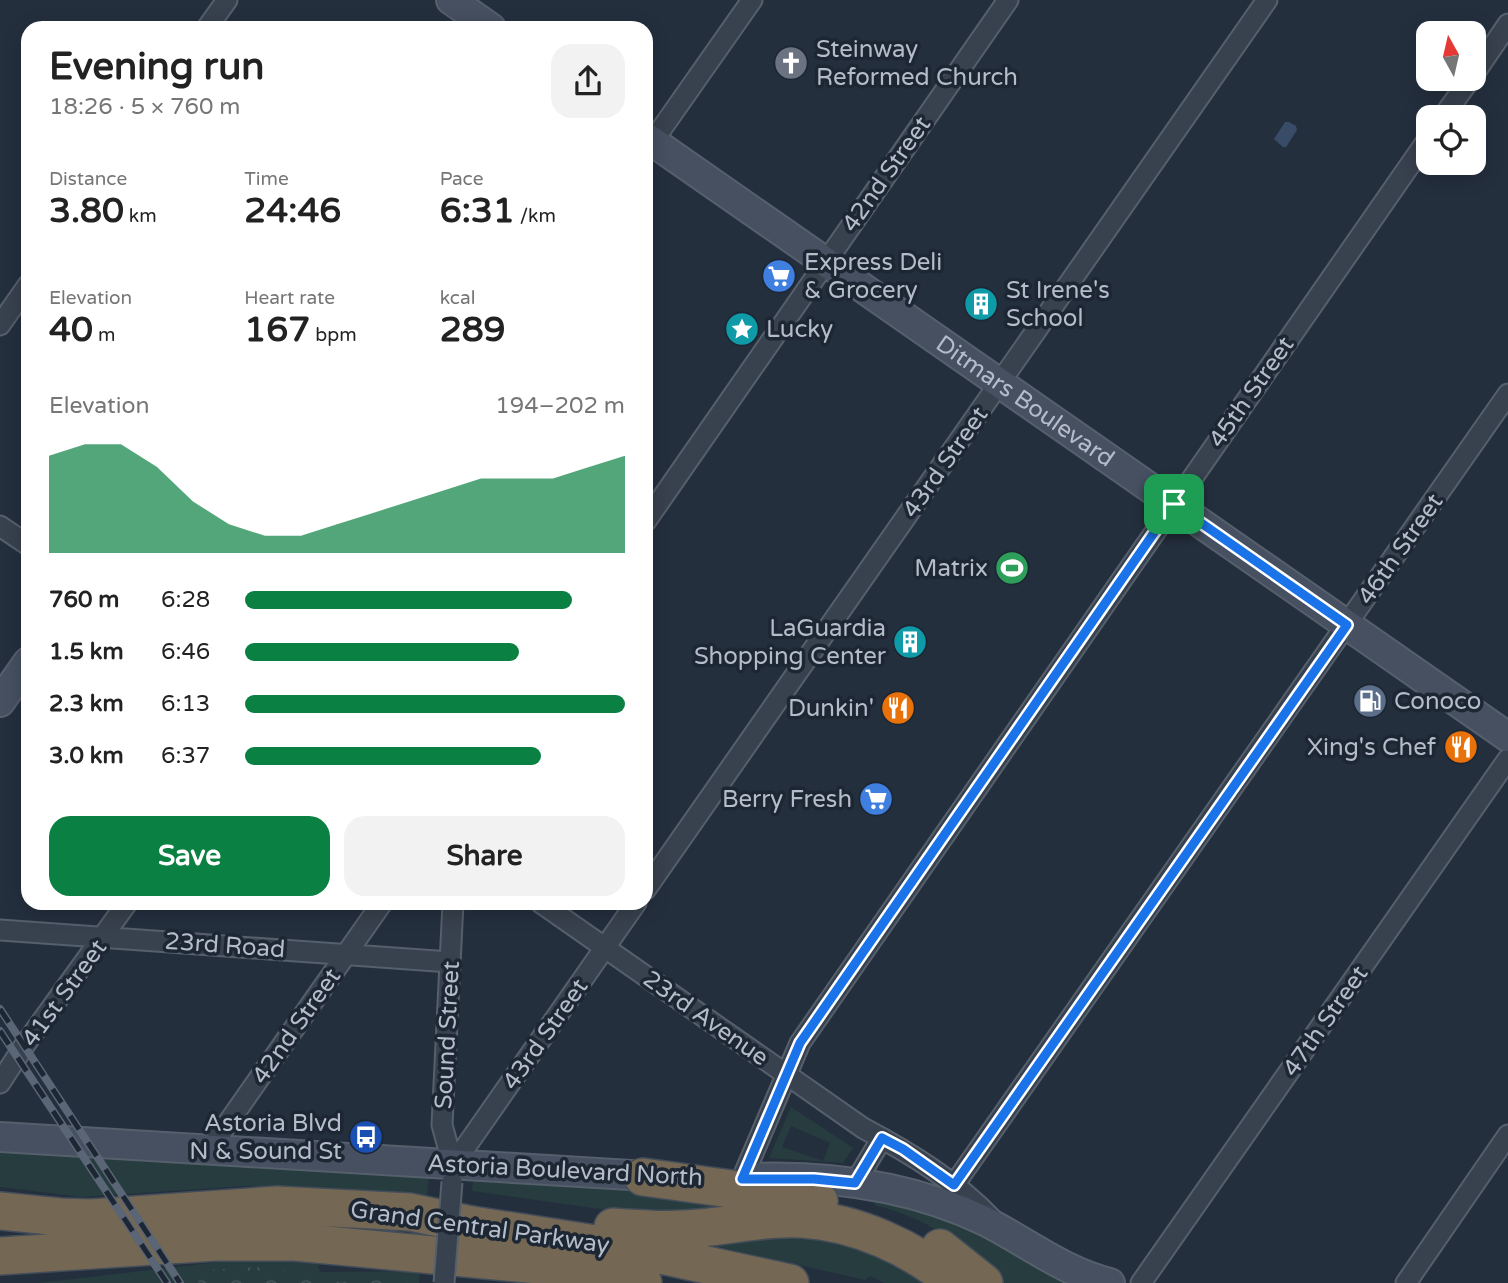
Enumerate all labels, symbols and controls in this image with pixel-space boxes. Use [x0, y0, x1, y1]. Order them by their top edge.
north arrow [1416, 21, 1486, 91]
map controls [1416, 21, 1486, 175]
place label: Steinway Reformed Church [816, 35, 1018, 92]
text: Evening run [49, 44, 264, 90]
button: share [551, 44, 625, 118]
church icon: Steinway Reformed Church [772, 44, 810, 82]
text: 18:26 · 5 × 760 m [49, 93, 240, 121]
button: locate [1416, 105, 1486, 175]
street label: 42nd Street [836, 111, 937, 238]
text: Distance [49, 168, 127, 190]
text: Time [244, 168, 289, 190]
text: Pace [440, 168, 483, 190]
text: 3.80 [49, 190, 124, 232]
text: 24:46 [244, 190, 341, 232]
text: 6:31 [440, 190, 515, 232]
text: km [124, 205, 157, 227]
text: /km [515, 205, 556, 227]
place label: Express Deli & Grocery [804, 248, 942, 305]
supermarket icon: Express Deli & Grocery [760, 257, 798, 295]
place label: St Irene's School [1006, 276, 1110, 333]
building icon: St Irene's School [962, 285, 1000, 323]
text: Elevation [49, 287, 132, 309]
text: Heart rate [244, 287, 335, 309]
text: kcal [440, 287, 475, 309]
text: 40 [49, 309, 93, 351]
text: 167 [244, 309, 310, 351]
text: 289 [440, 309, 506, 351]
place icon: Lucky [723, 310, 761, 348]
place label: Lucky [766, 315, 833, 344]
text: m [93, 324, 115, 346]
text: bpm [310, 324, 357, 346]
street label: Ditmars Boulevard [930, 329, 1120, 473]
street label: 45th Street [1203, 331, 1300, 453]
text: Elevation [49, 392, 150, 420]
text: 194–202 m [495, 392, 625, 420]
street label: 43rd Street [897, 401, 994, 523]
pin [1144, 474, 1204, 534]
icon: arrive [1155, 485, 1193, 523]
street label: 46th Street [1352, 488, 1449, 610]
sports icon: Matrix [993, 549, 1031, 587]
place label: Matrix [914, 554, 988, 583]
text: 760 m [49, 586, 119, 614]
text: 6:28 [161, 586, 210, 614]
place label: LaGuardia Shopping Center [694, 614, 887, 671]
building icon: LaGuardia Shopping Center [891, 623, 929, 661]
text: 1.5 km [49, 638, 124, 666]
text: 6:46 [161, 638, 210, 666]
fuel station icon: Conoco [1351, 682, 1389, 720]
place label: Conoco [1394, 687, 1481, 716]
restaurant icon: Dunkin' [879, 689, 917, 727]
text: 2.3 km [49, 690, 124, 718]
text: 6:13 [161, 690, 210, 718]
place label: Dunkin' [788, 694, 874, 723]
restaurant icon: Xing's Chef [1442, 728, 1480, 766]
place label: Xing's Chef [1307, 733, 1437, 762]
text: 3.0 km [49, 742, 124, 770]
text: 6:37 [161, 742, 210, 770]
supermarket icon: Berry Fresh [857, 780, 895, 818]
place label: Berry Fresh [722, 785, 852, 814]
button: Save [49, 816, 330, 896]
button: Share [344, 816, 625, 896]
street label: 23rd Road [164, 927, 286, 964]
street label: 41st Street [16, 934, 113, 1053]
street label: Sound Street [429, 960, 466, 1110]
street label: 47th Street [1277, 960, 1374, 1082]
street label: 42nd Street [246, 963, 347, 1090]
street label: 23rd Avenue [637, 965, 774, 1072]
street label: 43rd Street [497, 973, 594, 1095]
place label: Astoria Blvd N & Sound St [189, 1109, 342, 1166]
bus stop icon: Astoria Blvd N & Sound St [347, 1118, 385, 1156]
street label: Astoria Boulevard North [427, 1149, 703, 1192]
street label: Grand Central Parkway [348, 1195, 611, 1260]

